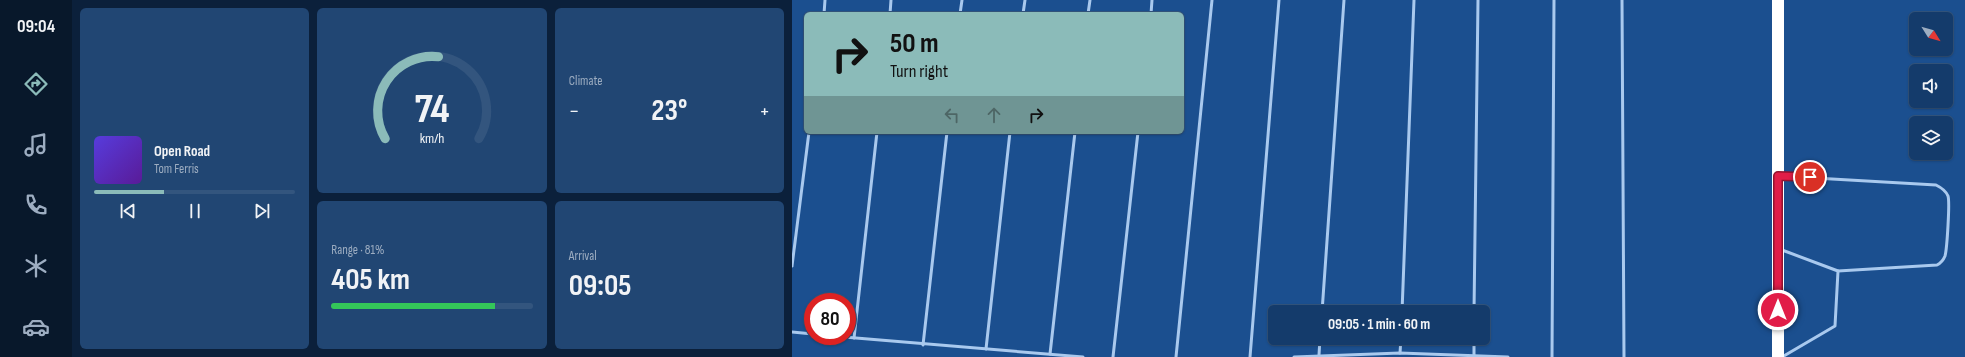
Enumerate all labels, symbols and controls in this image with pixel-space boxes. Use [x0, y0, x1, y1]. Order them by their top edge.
north arrow [1909, 12, 1953, 56]
map controls [1909, 12, 1953, 160]
text: 09:04 [17, 16, 55, 37]
text: 50 m [890, 27, 939, 60]
icon: right [824, 28, 876, 80]
text: Turn right [890, 61, 948, 82]
button: sound [1909, 64, 1953, 108]
icon: directions [22, 70, 50, 98]
text: Climate [569, 73, 603, 89]
text: 74 [414, 84, 450, 133]
text: 23° [651, 93, 687, 129]
text: − [569, 98, 579, 125]
text: + [759, 98, 770, 125]
icon: left [941, 104, 963, 126]
icon: ahead [983, 104, 1005, 126]
icon: right [1025, 104, 1047, 126]
button: layers [1909, 116, 1953, 160]
text: km/h [420, 129, 444, 146]
icon: music [22, 131, 50, 159]
text: Open Road [154, 142, 210, 161]
pin [1793, 160, 1827, 194]
text: Tom Ferris [154, 161, 199, 177]
icon: arrive [1799, 166, 1821, 188]
icon: phone [22, 191, 50, 219]
icon: previous [117, 200, 139, 222]
icon: pause [184, 200, 206, 222]
icon: next [251, 200, 273, 222]
text: Range · 81% [331, 242, 384, 258]
text: Arrival [569, 248, 597, 264]
icon: climate [22, 252, 50, 280]
text: 405 km [331, 262, 410, 298]
text: 09:05 [569, 268, 631, 304]
position arrow [1757, 289, 1799, 331]
speed limit sign: 80 [804, 293, 856, 345]
icon: car [22, 313, 50, 341]
text: 09:05 · 1 min · 60 m [1328, 315, 1430, 334]

